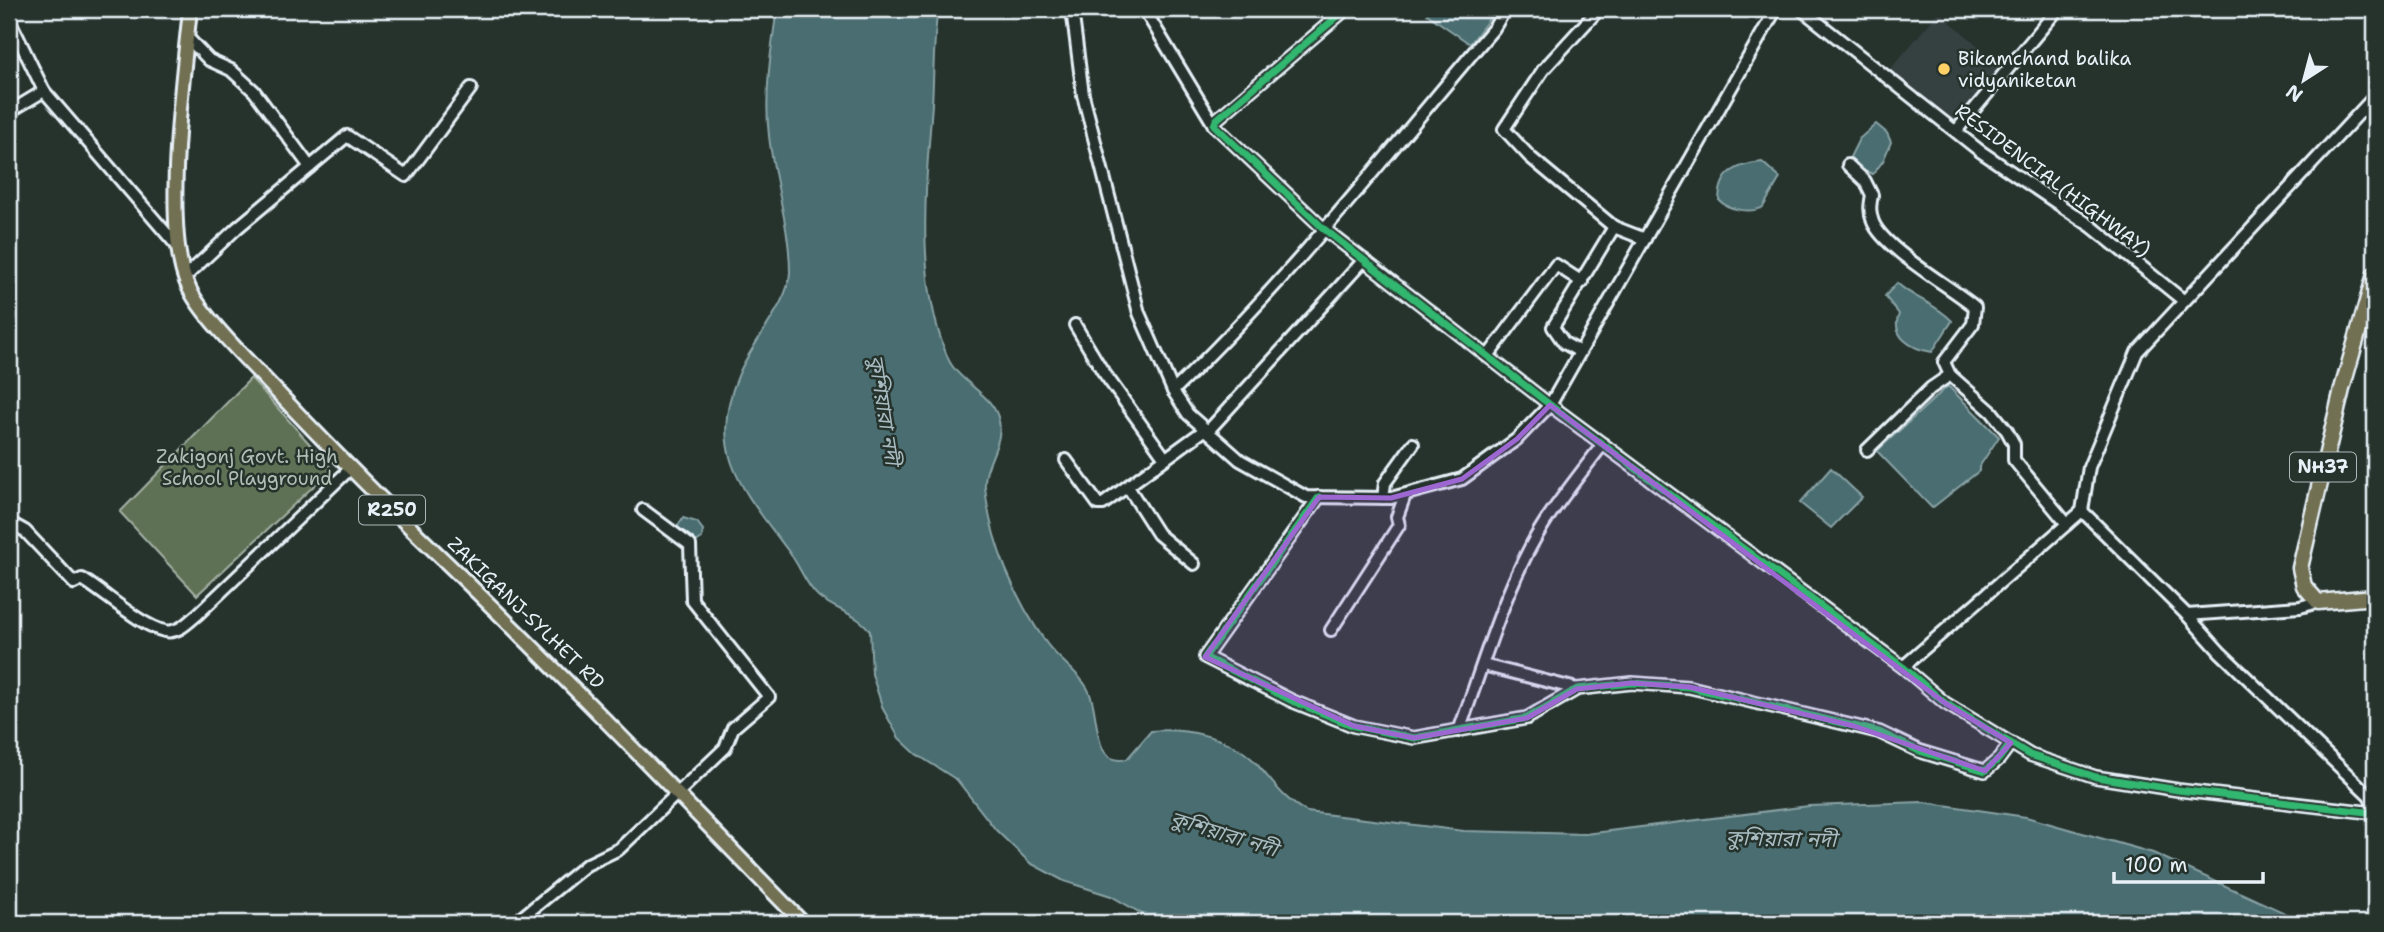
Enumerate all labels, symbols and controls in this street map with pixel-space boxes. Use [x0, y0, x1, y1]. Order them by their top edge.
place label: Bikamchand balika vidyaniketan [1958, 46, 2131, 93]
north arrow [2268, 46, 2338, 116]
marker: Bikamchand balika vidyaniketan [1936, 61, 1952, 77]
text: N [2281, 79, 2308, 108]
street label: RESIDENCIAL(HIGHWAY) [1950, 98, 2156, 262]
water label: কুশিয়ারা নদী [862, 353, 907, 471]
park label: Zakigonj Govt. High School Playground [156, 444, 338, 491]
road number: NH37 [2290, 452, 2356, 481]
road number: R250 [359, 496, 425, 524]
street label: ZAKIGANJ-SYLHET RD [442, 531, 610, 695]
water label: কুশিয়ারা নদী [1167, 804, 1285, 865]
water label: কুশিয়ারা নদী [1725, 824, 1841, 854]
scale bar [2114, 841, 2263, 885]
text: 100 m [2125, 851, 2188, 879]

